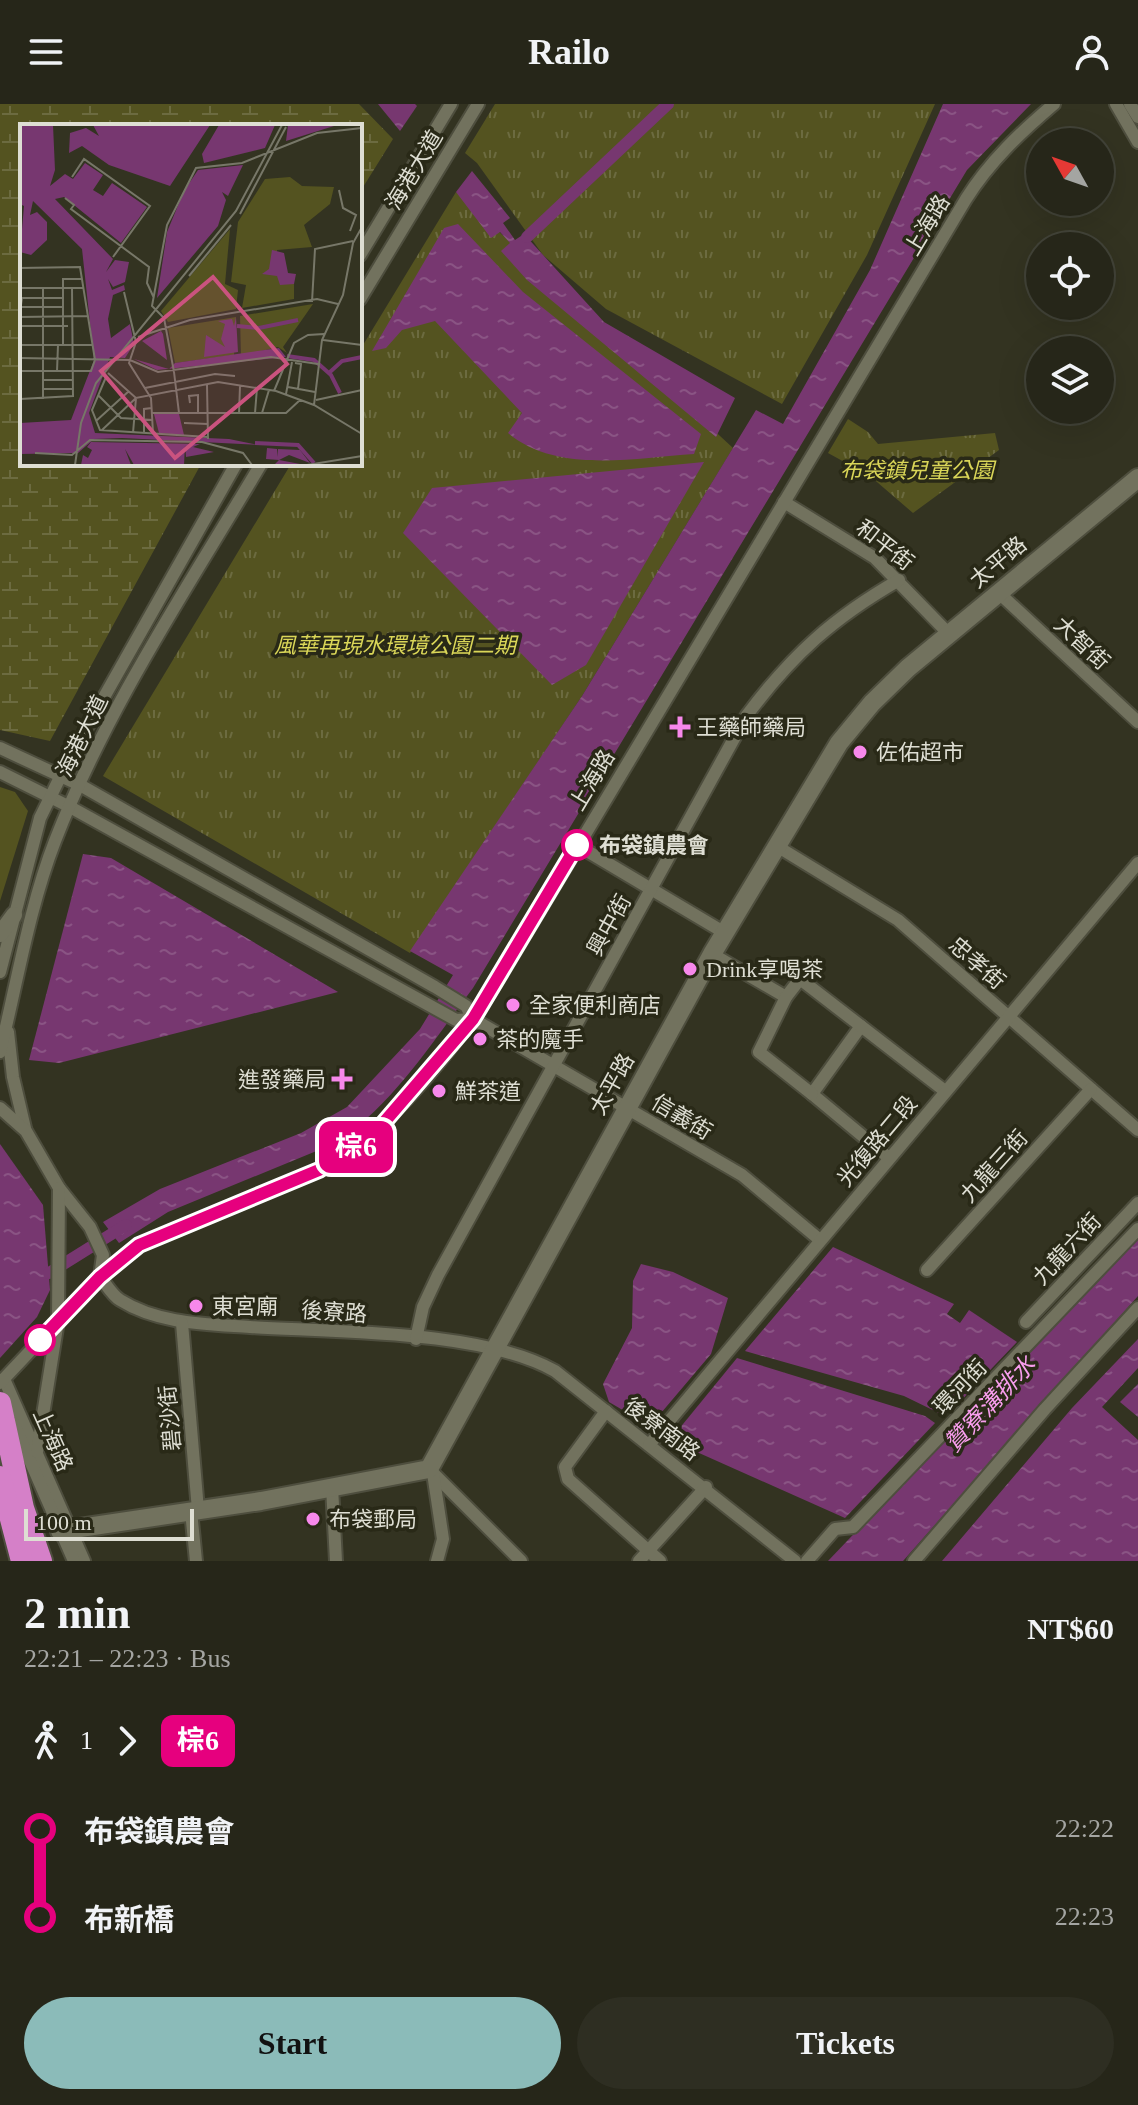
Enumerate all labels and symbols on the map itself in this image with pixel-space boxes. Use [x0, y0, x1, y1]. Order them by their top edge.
inset map [20, 124, 362, 466]
street label: 海港大道 [381, 126, 447, 214]
north arrow [1026, 128, 1114, 216]
street label: 上海路 [899, 190, 955, 260]
park label: 布袋鎮兒童公園 [840, 458, 997, 483]
street label: 和平街 [851, 515, 919, 575]
street label: 太平路 [965, 531, 1031, 593]
street label: 大智街 [1049, 611, 1115, 675]
park label: 風華再現水環境公園二期 [274, 633, 519, 658]
street label: 海港大道 [51, 691, 113, 781]
place label: 王藥師藥局 [696, 715, 806, 740]
marker: 王藥師藥局 [671, 718, 689, 736]
place label: 佐佑超市 [876, 740, 964, 765]
marker: 佐佑超市 [851, 743, 869, 761]
street label: 上海路 [564, 745, 620, 815]
marker: 布袋鎮農會 [562, 830, 592, 860]
place label: 布袋鎮農會 [599, 833, 709, 858]
street label: 興中街 [582, 890, 636, 960]
street label: 忠孝街 [944, 932, 1010, 994]
place label: Drink享喝茶 [706, 957, 823, 982]
marker: Drink享喝茶 [681, 960, 699, 978]
place label: 全家便利商店 [529, 993, 661, 1018]
marker: 全家便利商店 [504, 996, 522, 1014]
place label: 茶的魔手 [496, 1027, 584, 1052]
marker: 茶的魔手 [471, 1030, 489, 1048]
street label: 太平路 [585, 1049, 639, 1119]
place label: 進發藥局 [238, 1067, 326, 1092]
marker: 進發藥局 [333, 1070, 351, 1088]
place label: 鮮茶道 [455, 1079, 521, 1104]
marker: 鮮茶道 [430, 1082, 448, 1100]
street label: 信義街 [647, 1089, 717, 1145]
street label: 光復路二段 [832, 1091, 922, 1191]
line badge: 棕6 [320, 1121, 392, 1173]
street label: 九龍三街 [955, 1125, 1033, 1207]
street label: 九龍六街 [1028, 1208, 1106, 1290]
place label: 東宮廟 [212, 1294, 278, 1319]
marker: 東宮廟 [187, 1297, 205, 1315]
street label: 後寮路 [300, 1297, 368, 1327]
unlabelled marker [25, 1325, 55, 1355]
water label: 贊寮溝排水 [940, 1351, 1041, 1457]
street label: 環河街 [928, 1355, 992, 1419]
street label: 碧沙街 [155, 1384, 185, 1452]
street label: 後寮南路 [619, 1393, 705, 1465]
street label: 上海路 [28, 1405, 78, 1475]
scale bar [24, 1505, 194, 1541]
place label: 布袋郵局 [329, 1507, 417, 1532]
marker: 布袋郵局 [304, 1510, 322, 1528]

